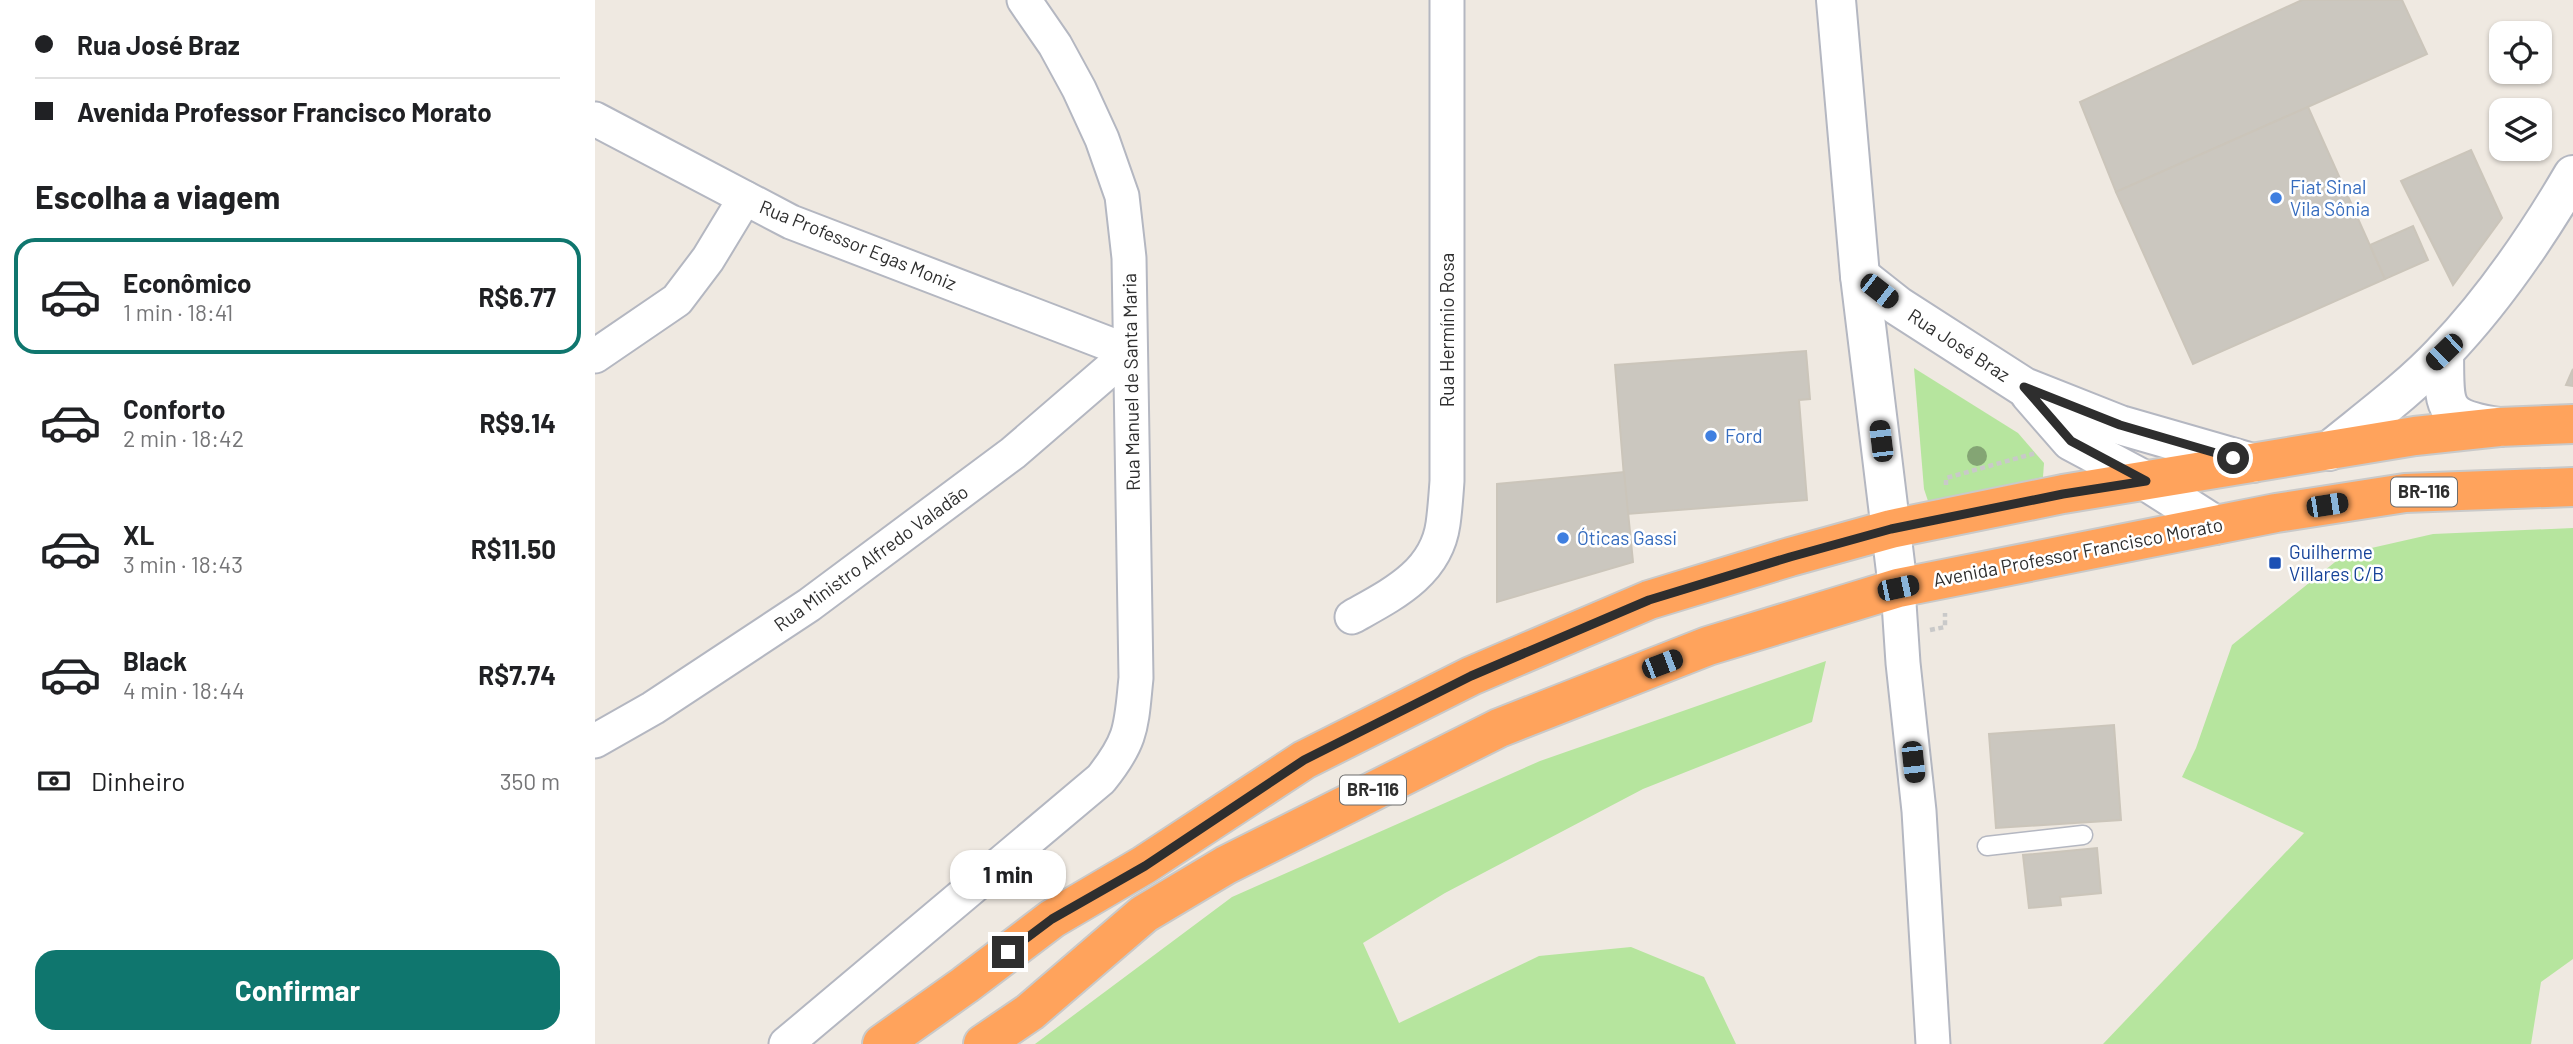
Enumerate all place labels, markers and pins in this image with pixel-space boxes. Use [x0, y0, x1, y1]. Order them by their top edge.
place label: Fiat Sinal Vila Sônia [2290, 175, 2370, 220]
marker: Fiat Sinal Vila Sônia [2268, 190, 2284, 206]
place label: Ford [1725, 424, 1763, 447]
marker: Ford [1703, 428, 1719, 444]
place label: Óticas Gassi [1577, 526, 1677, 549]
marker: Óticas Gassi [1555, 530, 1571, 546]
place label: Guilherme Villares C/B [2289, 540, 2384, 585]
marker: Guilherme Villares C/B [2267, 555, 2283, 571]

